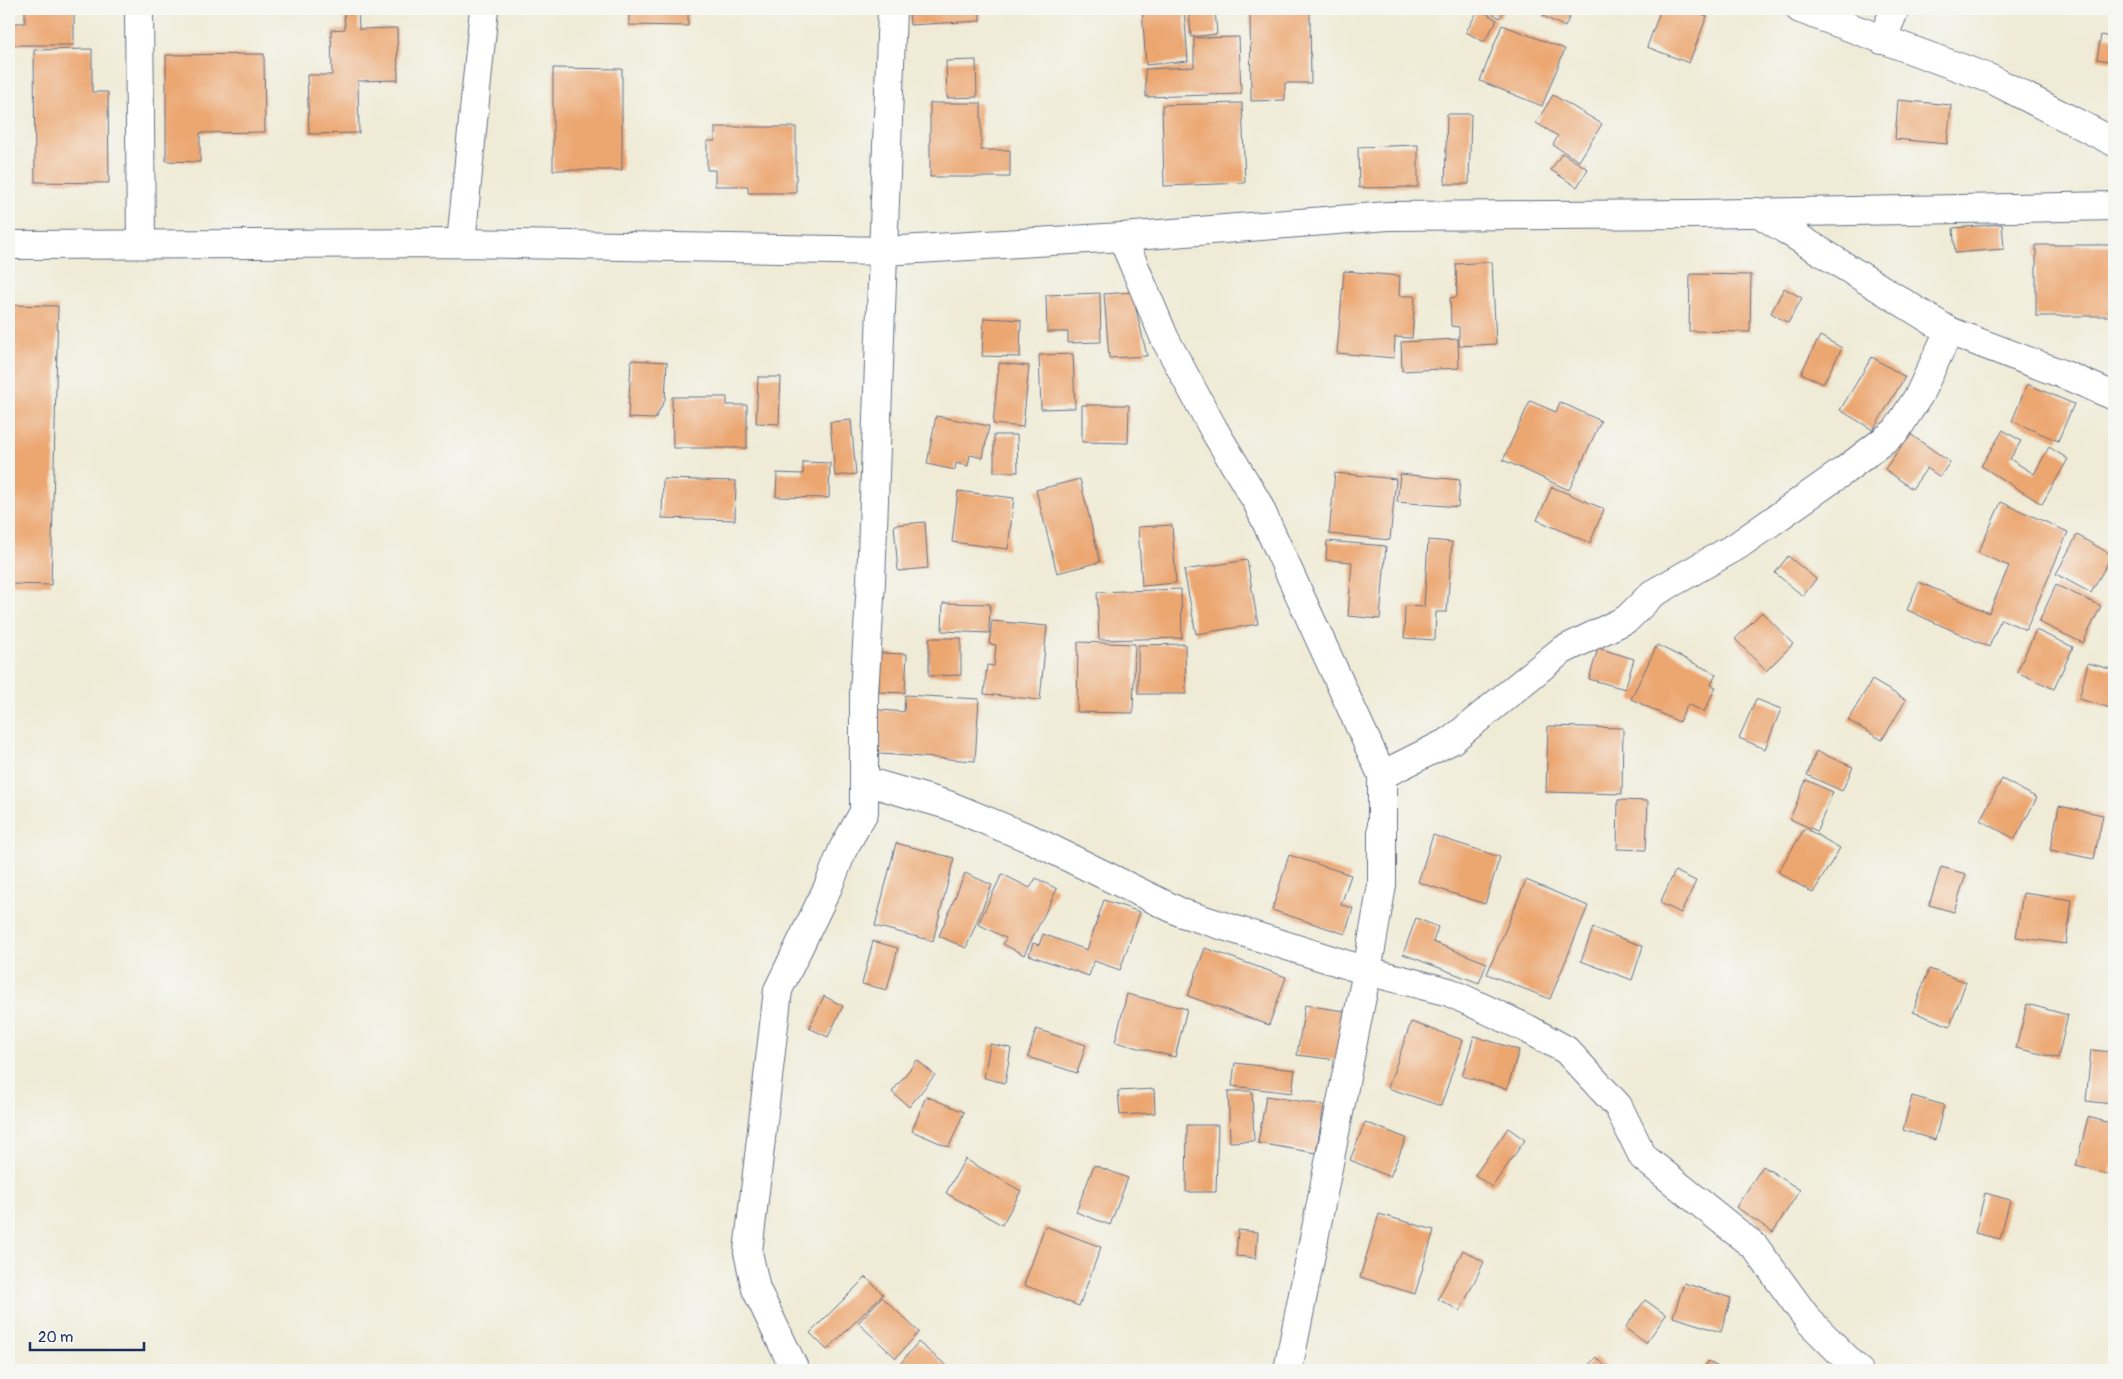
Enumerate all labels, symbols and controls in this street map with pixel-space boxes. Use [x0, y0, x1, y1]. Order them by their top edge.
scale bar [30, 1319, 144, 1351]
text: 20 m [38, 1328, 73, 1347]

